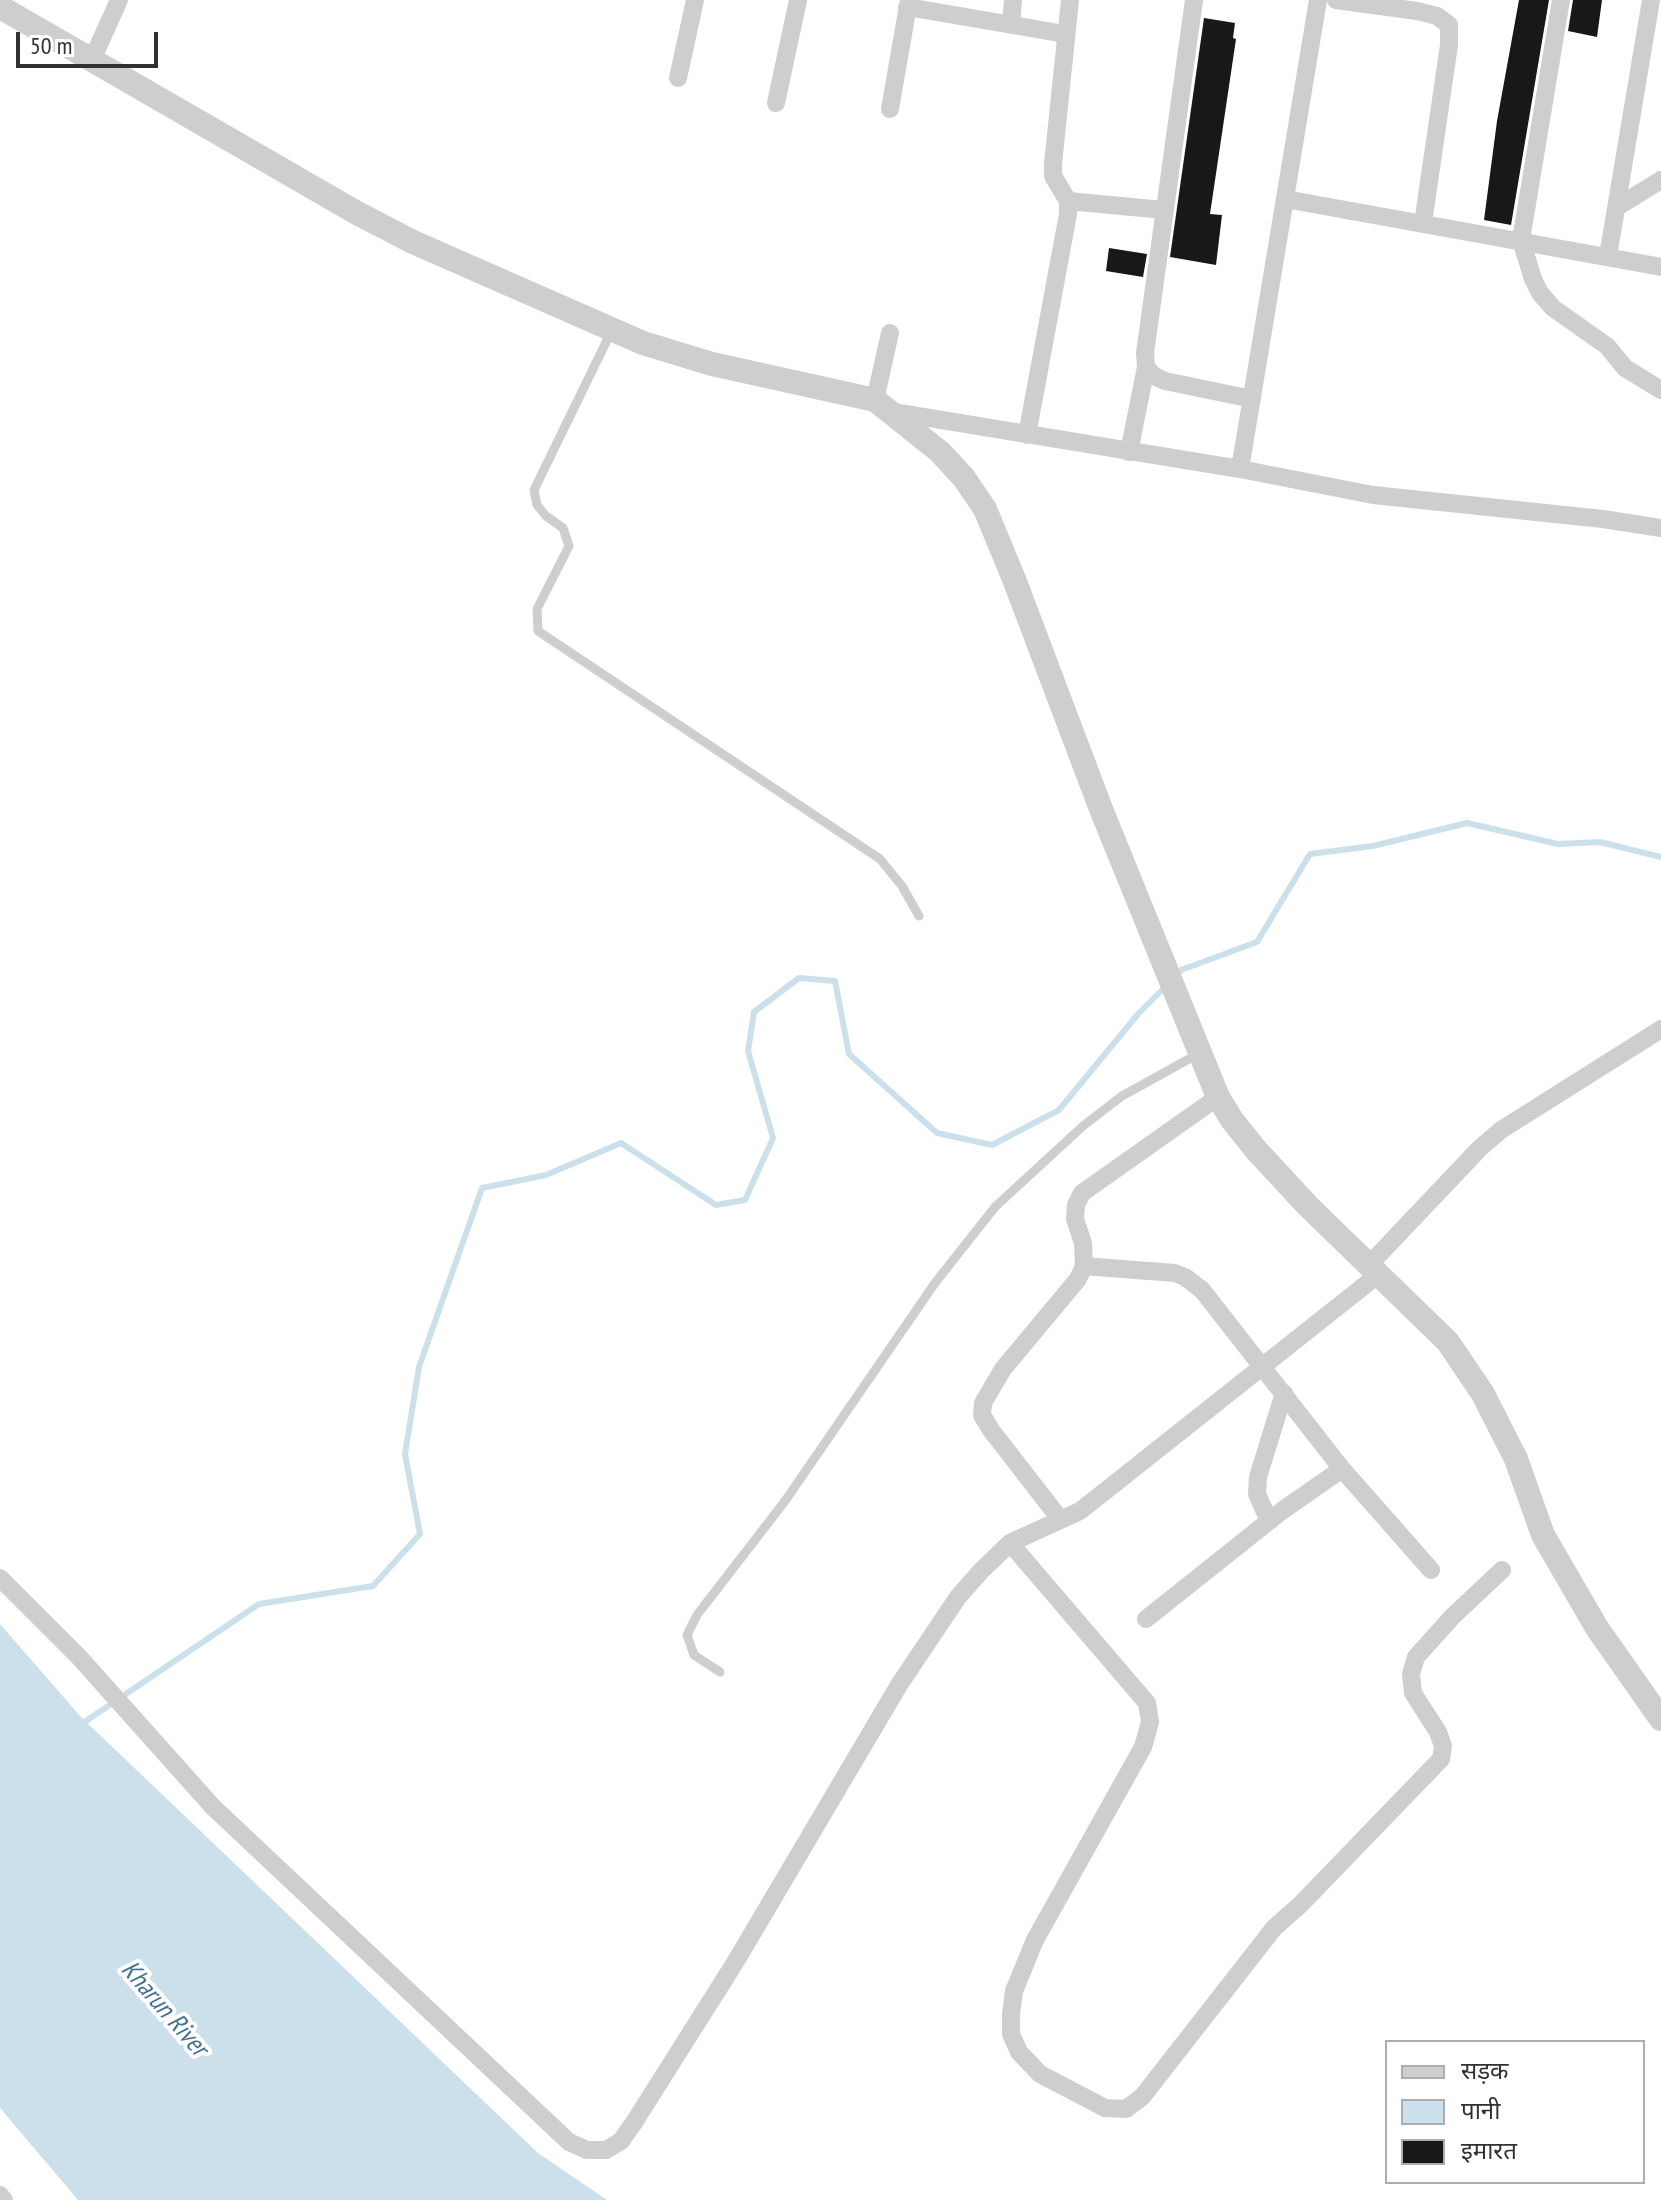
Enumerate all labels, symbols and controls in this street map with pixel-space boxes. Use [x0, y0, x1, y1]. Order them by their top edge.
scale bar [20, 16, 162, 66]
text: 50 m [30, 30, 72, 61]
water label: Kharun River [114, 1955, 214, 2063]
legend [1385, 2040, 1645, 2184]
text: सड़क [1461, 2055, 1509, 2086]
text: पानी [1461, 2095, 1500, 2126]
text: इमारत [1461, 2135, 1517, 2166]

